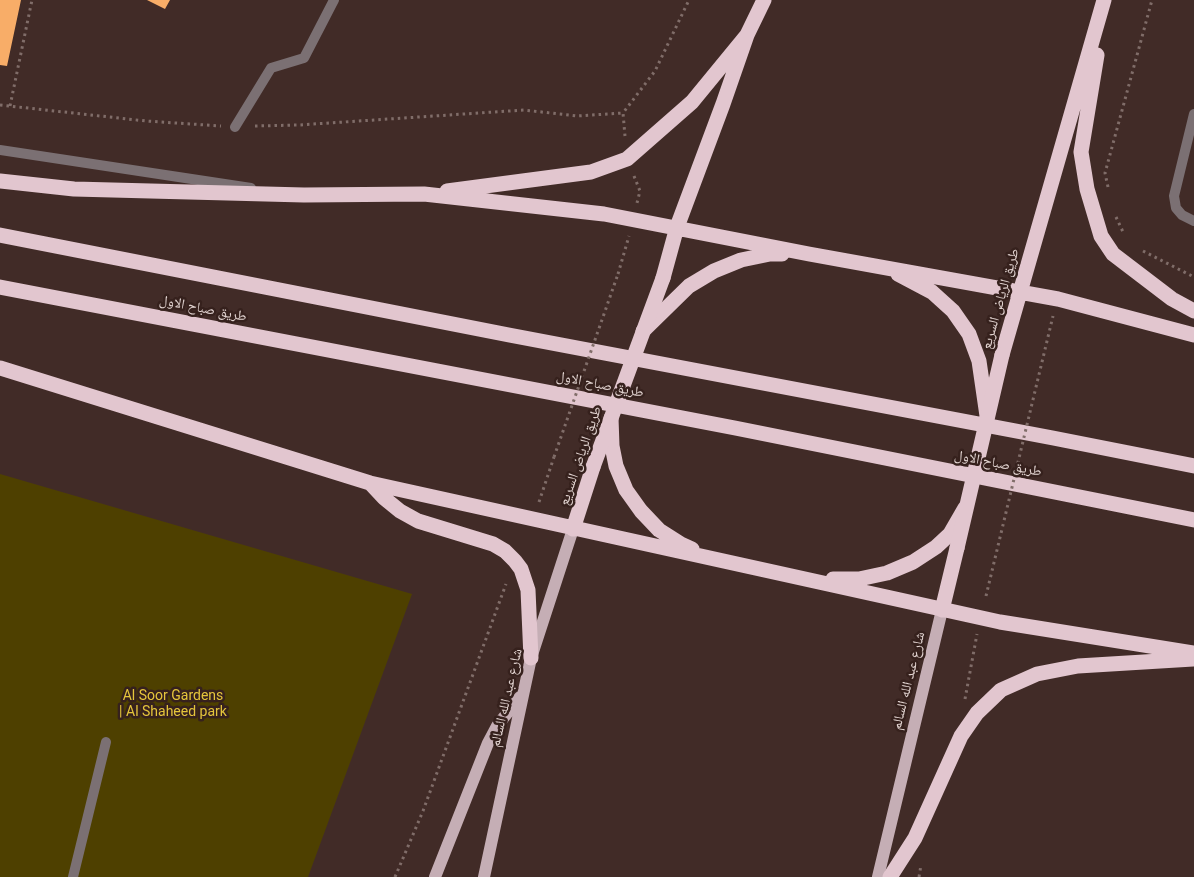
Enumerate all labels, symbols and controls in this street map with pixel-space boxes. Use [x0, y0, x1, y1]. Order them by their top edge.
street label: طريق الرياض السريع [979, 247, 1023, 351]
street label: طريق صباح الاول [158, 292, 248, 326]
street label: طريق صباح الاول [555, 368, 645, 402]
street label: طريق الرياض السريع [556, 404, 606, 508]
street label: طريق صباح الاول [953, 447, 1043, 481]
street label: شارع عبد الله السالم [889, 630, 929, 732]
street label: شارع عبد الله السالم [488, 647, 526, 749]
park label: Al Soor Gardens | Al Shaheed park [119, 688, 227, 720]

